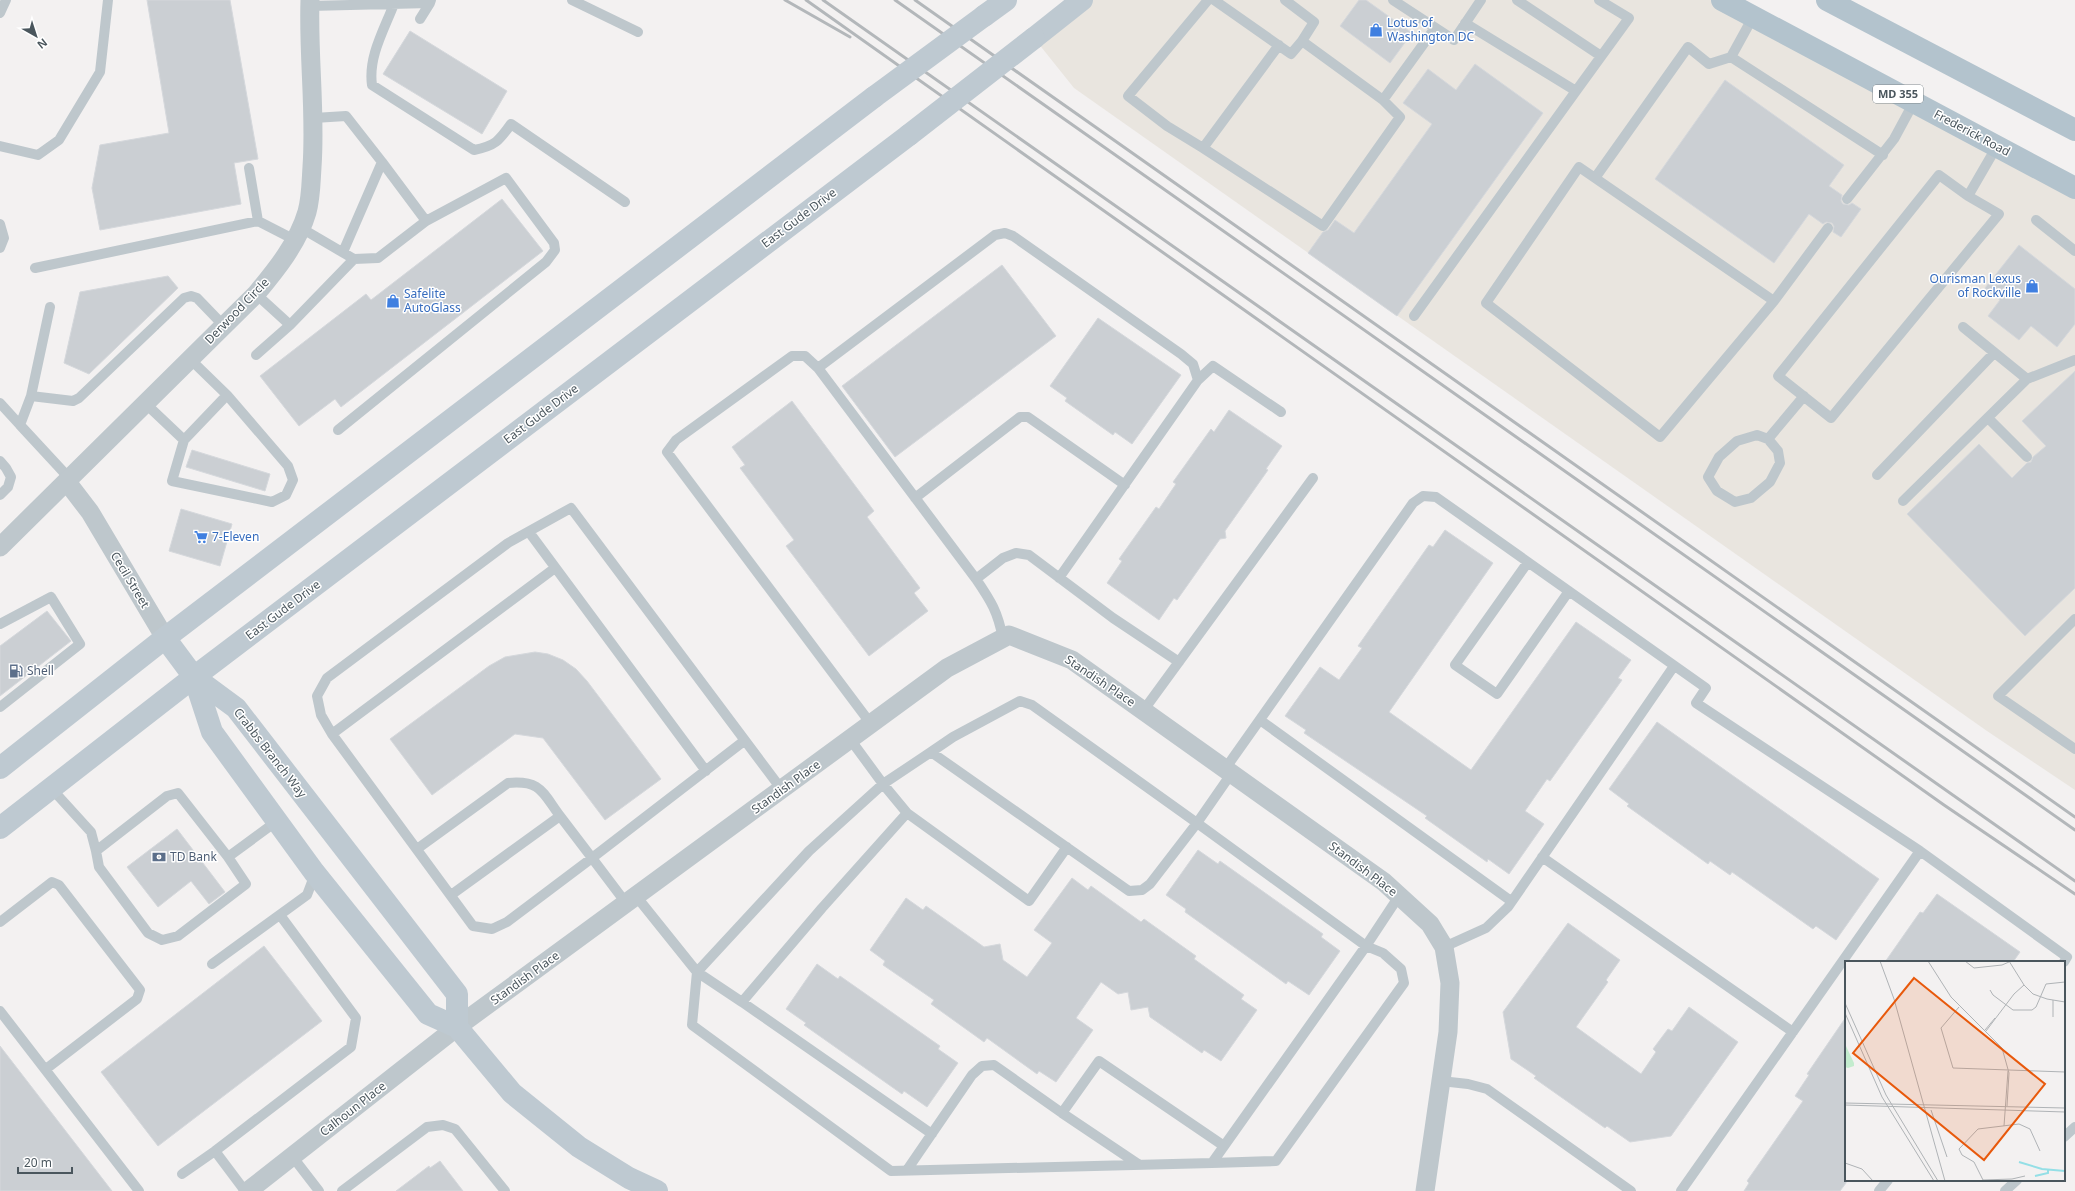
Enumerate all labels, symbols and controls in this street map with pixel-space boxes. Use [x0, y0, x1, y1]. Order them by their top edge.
place label: Lotus of Washington DC [1387, 14, 1475, 45]
north arrow [16, 16, 56, 56]
shop icon: Lotus of Washington DC [1368, 22, 1384, 38]
text: N [34, 36, 51, 53]
road number: MD 355 [1873, 85, 1923, 103]
street label: Frederick Road [1931, 105, 2013, 160]
street label: East Gude Drive [758, 184, 840, 251]
place label: Ourisman Lexus of Rockville [1930, 270, 2021, 301]
street label: Derwood Circle [201, 274, 273, 347]
shop icon: Ourisman Lexus of Rockville [2024, 278, 2040, 294]
place label: Safelite AutoGlass [404, 285, 461, 316]
shop icon: Safelite AutoGlass [385, 293, 401, 309]
street label: East Gude Drive [500, 380, 582, 447]
place label: 7-Eleven [212, 528, 259, 545]
supermarket icon: 7-Eleven [193, 529, 209, 545]
street label: Cecil Street [107, 548, 154, 612]
street label: East Gude Drive [242, 576, 324, 643]
street label: Standish Place [1062, 651, 1139, 711]
place label: Shell [27, 662, 54, 679]
fuel station icon: Shell [8, 663, 24, 679]
street label: Crabbs Branch Way [230, 704, 311, 802]
street label: Standish Place [748, 756, 824, 817]
street label: Standish Place [1326, 837, 1401, 900]
place label: TD Bank [170, 848, 218, 865]
bank icon: TD Bank [151, 849, 167, 865]
street label: Standish Place [487, 947, 563, 1008]
inset map [1845, 961, 2065, 1181]
street label: Calhoun Place [316, 1077, 389, 1140]
scale bar [18, 1149, 72, 1175]
text: 20 m [24, 1154, 52, 1171]

